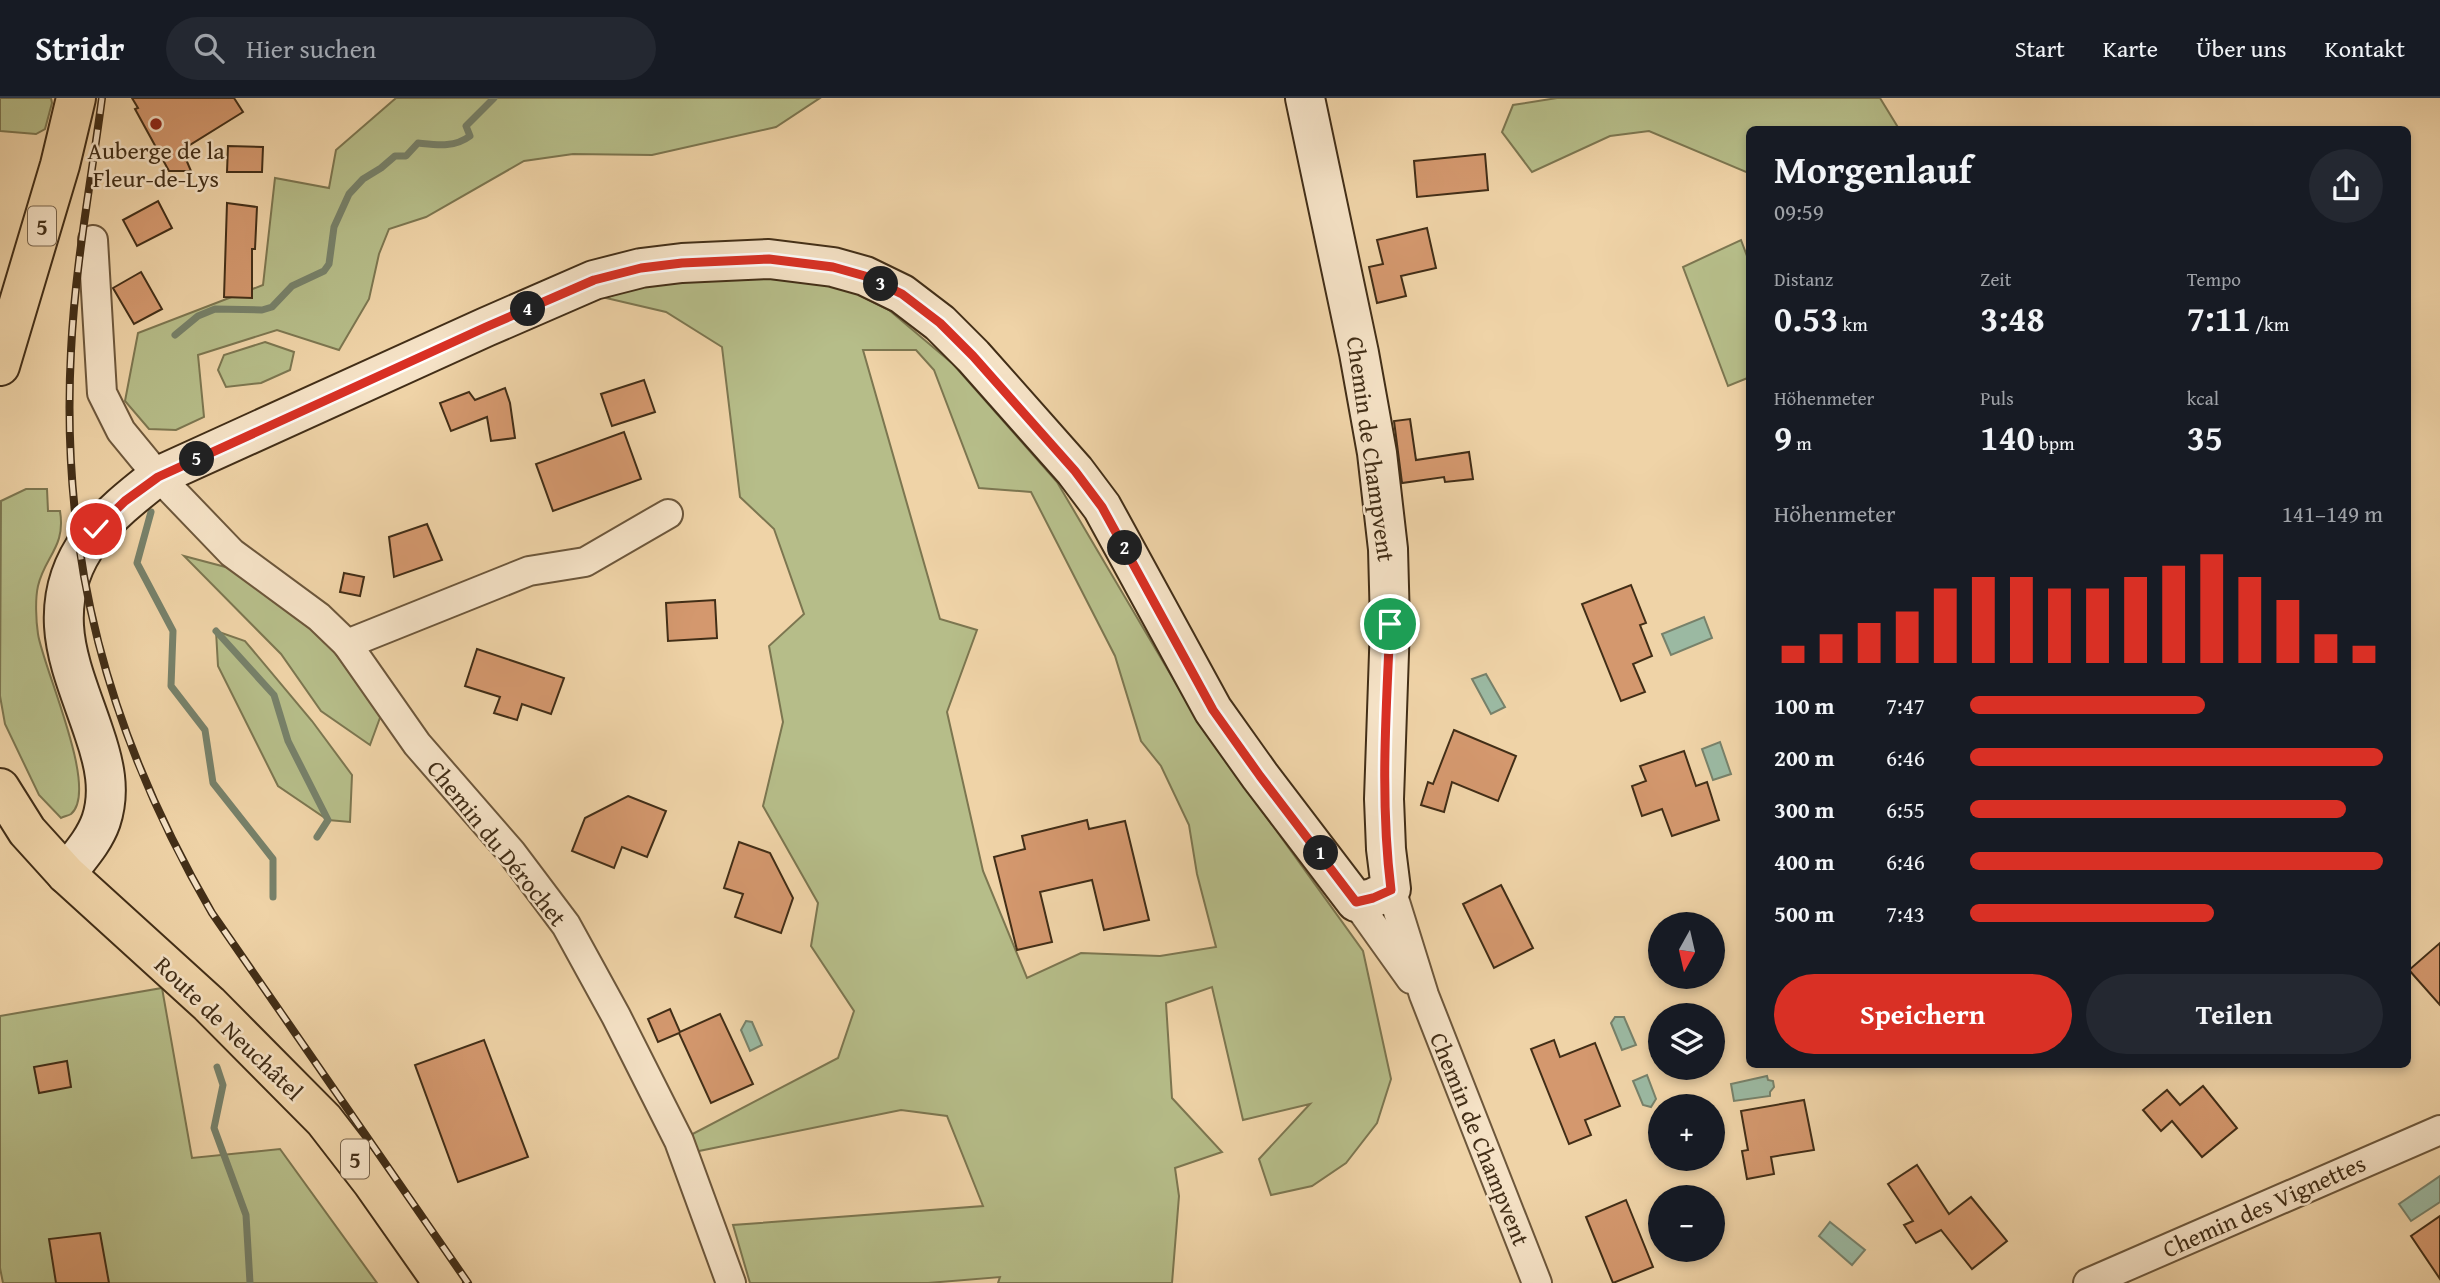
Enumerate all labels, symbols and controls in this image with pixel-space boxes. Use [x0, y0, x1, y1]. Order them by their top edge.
search box [166, 17, 656, 80]
text: Stridr [35, 24, 124, 72]
icon: search [190, 29, 228, 67]
text: Hier suchen [246, 29, 376, 68]
text: Start [2015, 31, 2065, 66]
text: Karte [2103, 31, 2158, 66]
text: Über uns [2196, 31, 2287, 66]
text: Kontakt [2325, 31, 2405, 66]
marker: Auberge de la Fleur-de-Lys [148, 116, 164, 132]
place label: Auberge de la Fleur-de-Lys [87, 133, 225, 196]
text: Morgenlauf [1774, 141, 1972, 197]
button: share [2309, 149, 2383, 223]
text: 09:59 [1774, 195, 1824, 228]
road number: 5 [28, 206, 56, 246]
text: Distanz [1774, 265, 1833, 293]
text: Zeit [1980, 265, 2011, 293]
text: Tempo [2187, 265, 2241, 293]
pin: 3 [864, 266, 898, 302]
text: 3 [876, 269, 885, 297]
pin: 4 [510, 292, 546, 326]
text: 0.53 [1774, 293, 1838, 344]
text: 3:48 [1980, 293, 2045, 344]
text: 7:11 [2187, 293, 2251, 344]
text: 4 [523, 294, 532, 322]
text: km [1838, 310, 1868, 338]
text: /km [2251, 310, 2289, 338]
street label: Chemin de Champvent [1338, 334, 1404, 564]
text: Höhenmeter [1774, 384, 1874, 412]
text: Puls [1980, 384, 2014, 412]
text: kcal [2187, 384, 2219, 412]
text: 9 [1774, 412, 1792, 463]
text: 140 [1980, 412, 2035, 463]
text: 35 [2187, 412, 2223, 463]
text: m [1792, 429, 1812, 457]
text: bpm [2035, 429, 2075, 457]
pin: 5 [180, 442, 214, 476]
text: 5 [192, 444, 201, 472]
text: Höhenmeter [1774, 497, 1896, 530]
text: 141–149 m [2282, 497, 2383, 530]
pin [66, 499, 126, 559]
icon: check [77, 510, 115, 548]
pin: 2 [1108, 531, 1142, 566]
text: 2 [1120, 533, 1129, 561]
pin [1360, 594, 1420, 654]
icon: arrive [1371, 605, 1409, 643]
text: 100 m [1774, 689, 1835, 722]
text: 7:47 [1886, 689, 1925, 722]
text: 200 m [1774, 741, 1835, 774]
text: 6:46 [1886, 741, 1925, 774]
street label: Chemin du Dérochet [419, 752, 575, 934]
text: 300 m [1774, 793, 1835, 826]
text: 6:55 [1886, 793, 1925, 826]
pin: 1 [1304, 836, 1338, 870]
text: 1 [1316, 838, 1325, 866]
text: 400 m [1774, 845, 1835, 878]
text: 6:46 [1886, 845, 1925, 878]
text: 500 m [1774, 897, 1835, 930]
text: 7:43 [1886, 897, 1925, 930]
north arrow [1648, 912, 1726, 989]
map controls [1648, 912, 1725, 1262]
street label: Route de Neuchâtel [147, 948, 311, 1108]
button: Speichern [1774, 974, 2072, 1054]
button: Teilen [2086, 974, 2383, 1054]
button: layers [1648, 1003, 1725, 1080]
street label: Chemin de Champvent [1421, 1027, 1539, 1251]
button: + [1648, 1094, 1725, 1171]
road number: 5 [341, 1140, 369, 1178]
street label: Chemin des Vignettes [2157, 1146, 2371, 1266]
button: − [1648, 1185, 1725, 1262]

